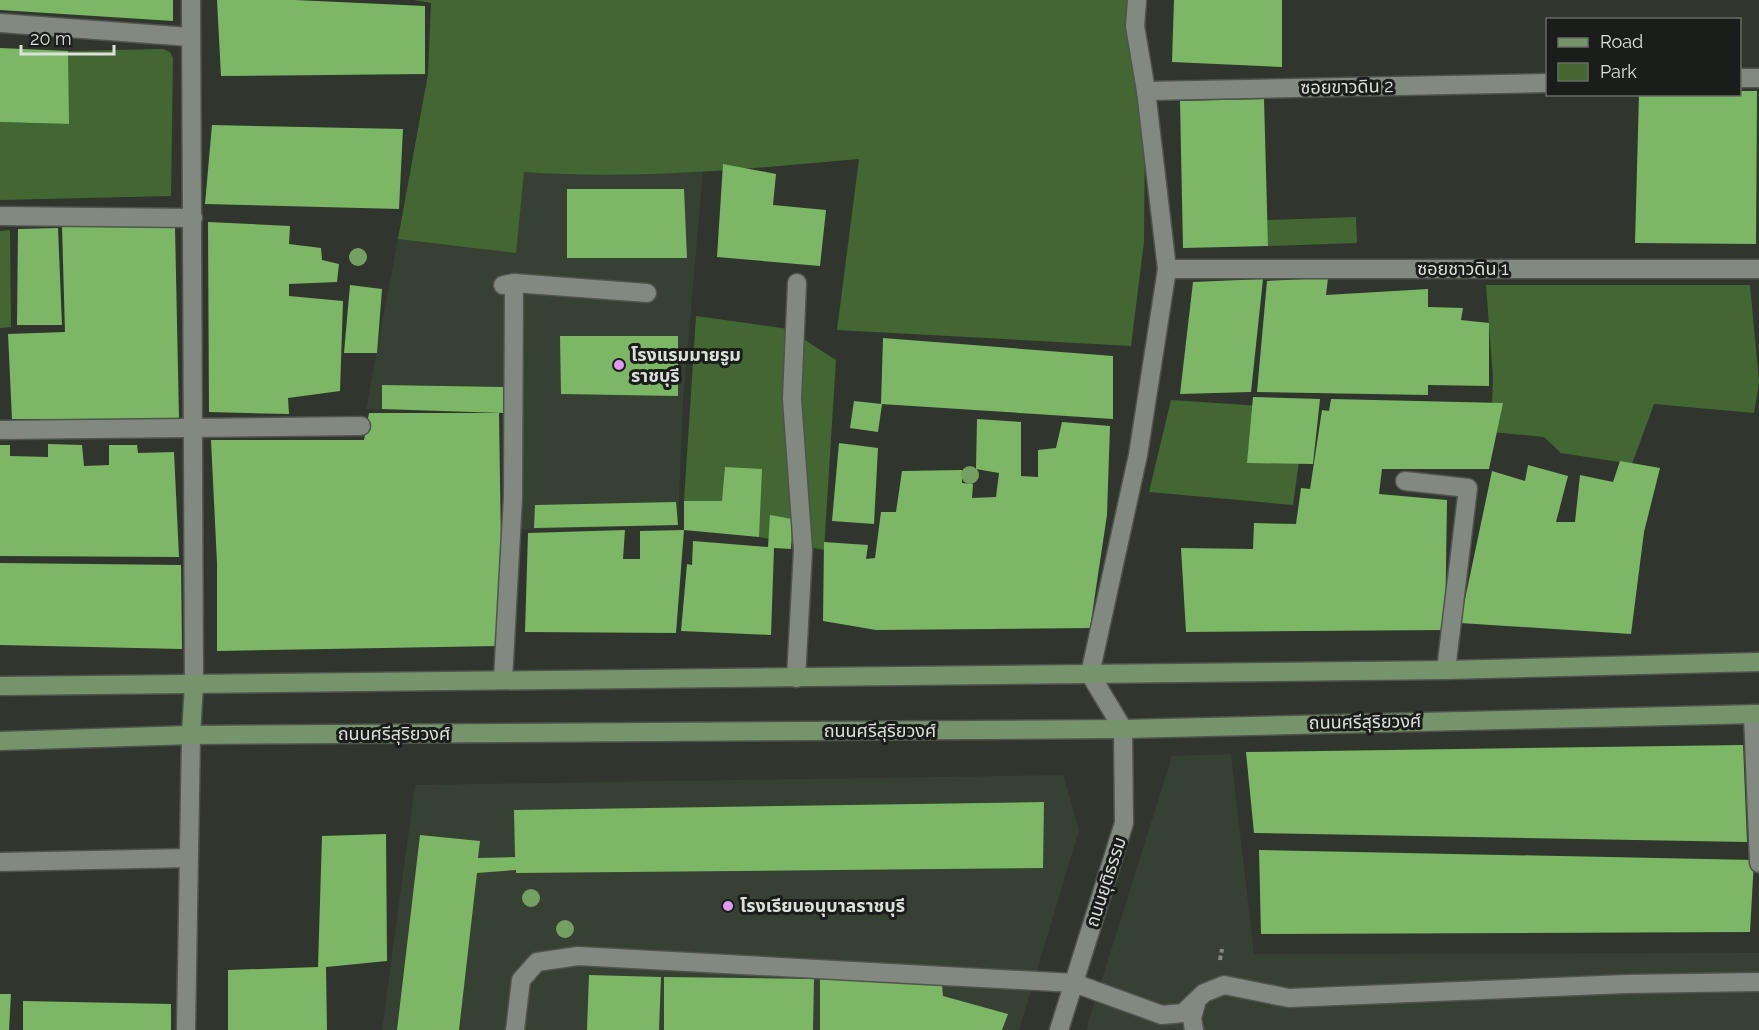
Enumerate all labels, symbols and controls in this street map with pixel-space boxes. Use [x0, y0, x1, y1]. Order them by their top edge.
scale bar [21, 18, 114, 56]
legend [1546, 18, 1741, 96]
text: 20 m [30, 28, 72, 49]
text: Road [1600, 31, 1643, 52]
text: Park [1600, 61, 1637, 82]
street label: ซอยขาวดิน 2 [1300, 75, 1394, 98]
street label: ซอยชาวดิน 1 [1417, 258, 1509, 279]
place label: โรงแรมมายรูม ราชบุรี [631, 344, 741, 387]
marker: โรงแรมมายรูม ราชบุรี [612, 358, 626, 372]
street label: ถนนศรีสุริยวงศ์ [1309, 710, 1421, 734]
street label: ถนนศรีสุริยวงศ์ [824, 720, 936, 742]
street label: ถนนศรีสุริยวงศ์ [338, 723, 450, 745]
street label: ถนนยุติธรรม [1081, 834, 1131, 930]
place label: โรงเรียนอนุบาลราชบุรี [740, 895, 905, 917]
marker: โรงเรียนอนุบาลราชบุรี [721, 899, 735, 913]

